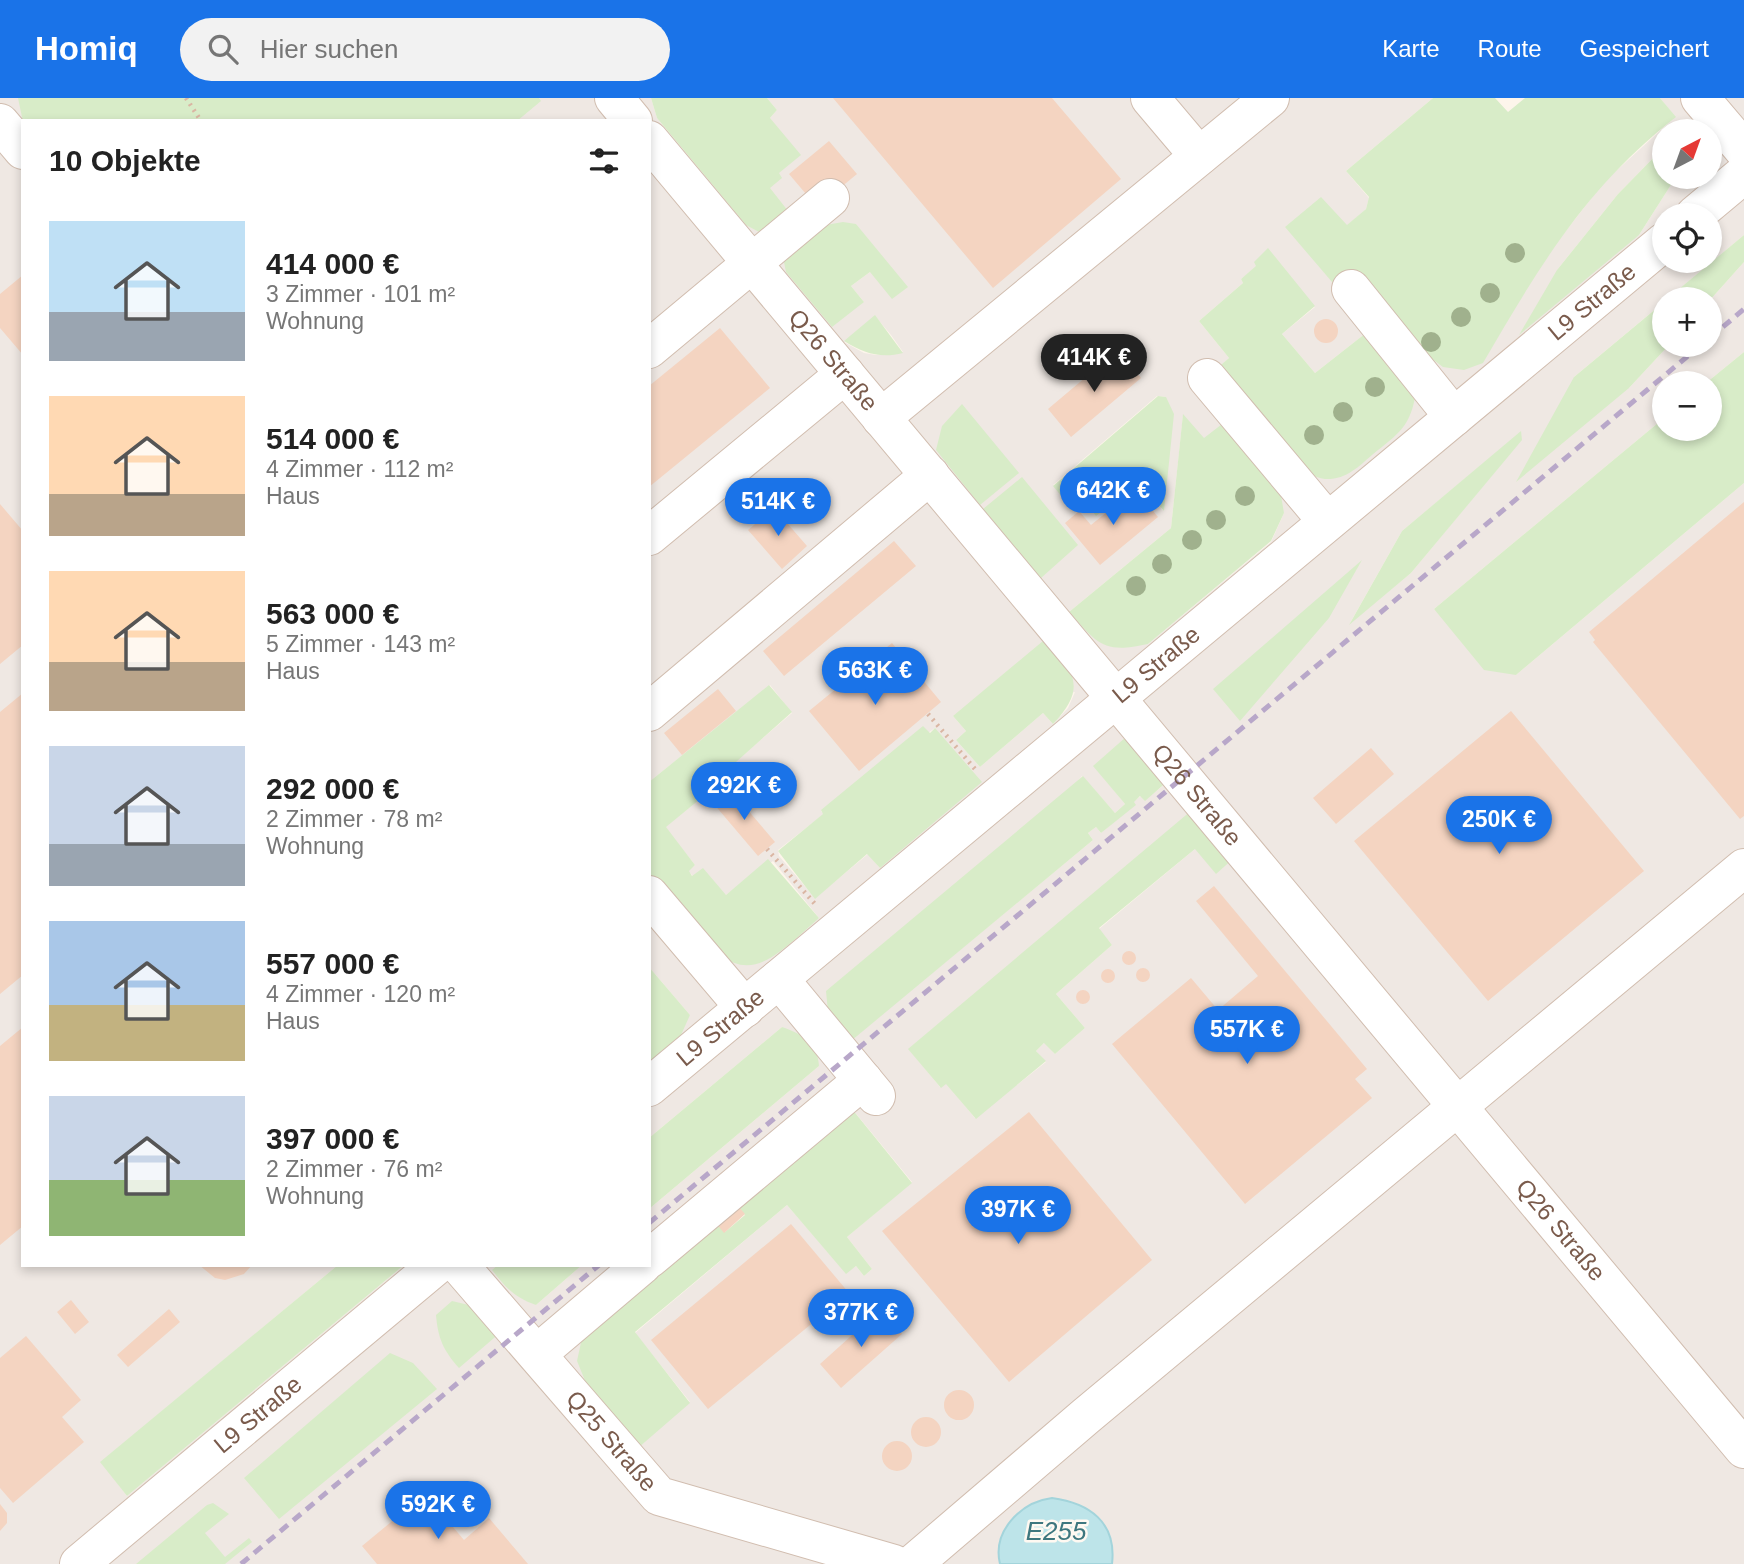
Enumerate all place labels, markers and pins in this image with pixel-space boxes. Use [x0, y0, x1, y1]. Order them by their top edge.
pin: 414K € [1037, 334, 1151, 394]
pin: 642K € [1056, 468, 1170, 527]
pin: 514K € [721, 478, 835, 538]
pin: 563K € [818, 648, 932, 707]
pin: 292K € [687, 762, 801, 822]
pin: 250K € [1442, 796, 1556, 856]
pin: 557K € [1190, 1006, 1304, 1066]
pin: 397K € [961, 1186, 1075, 1246]
pin: 377K € [804, 1290, 918, 1349]
pin: 592K € [381, 1482, 495, 1541]

